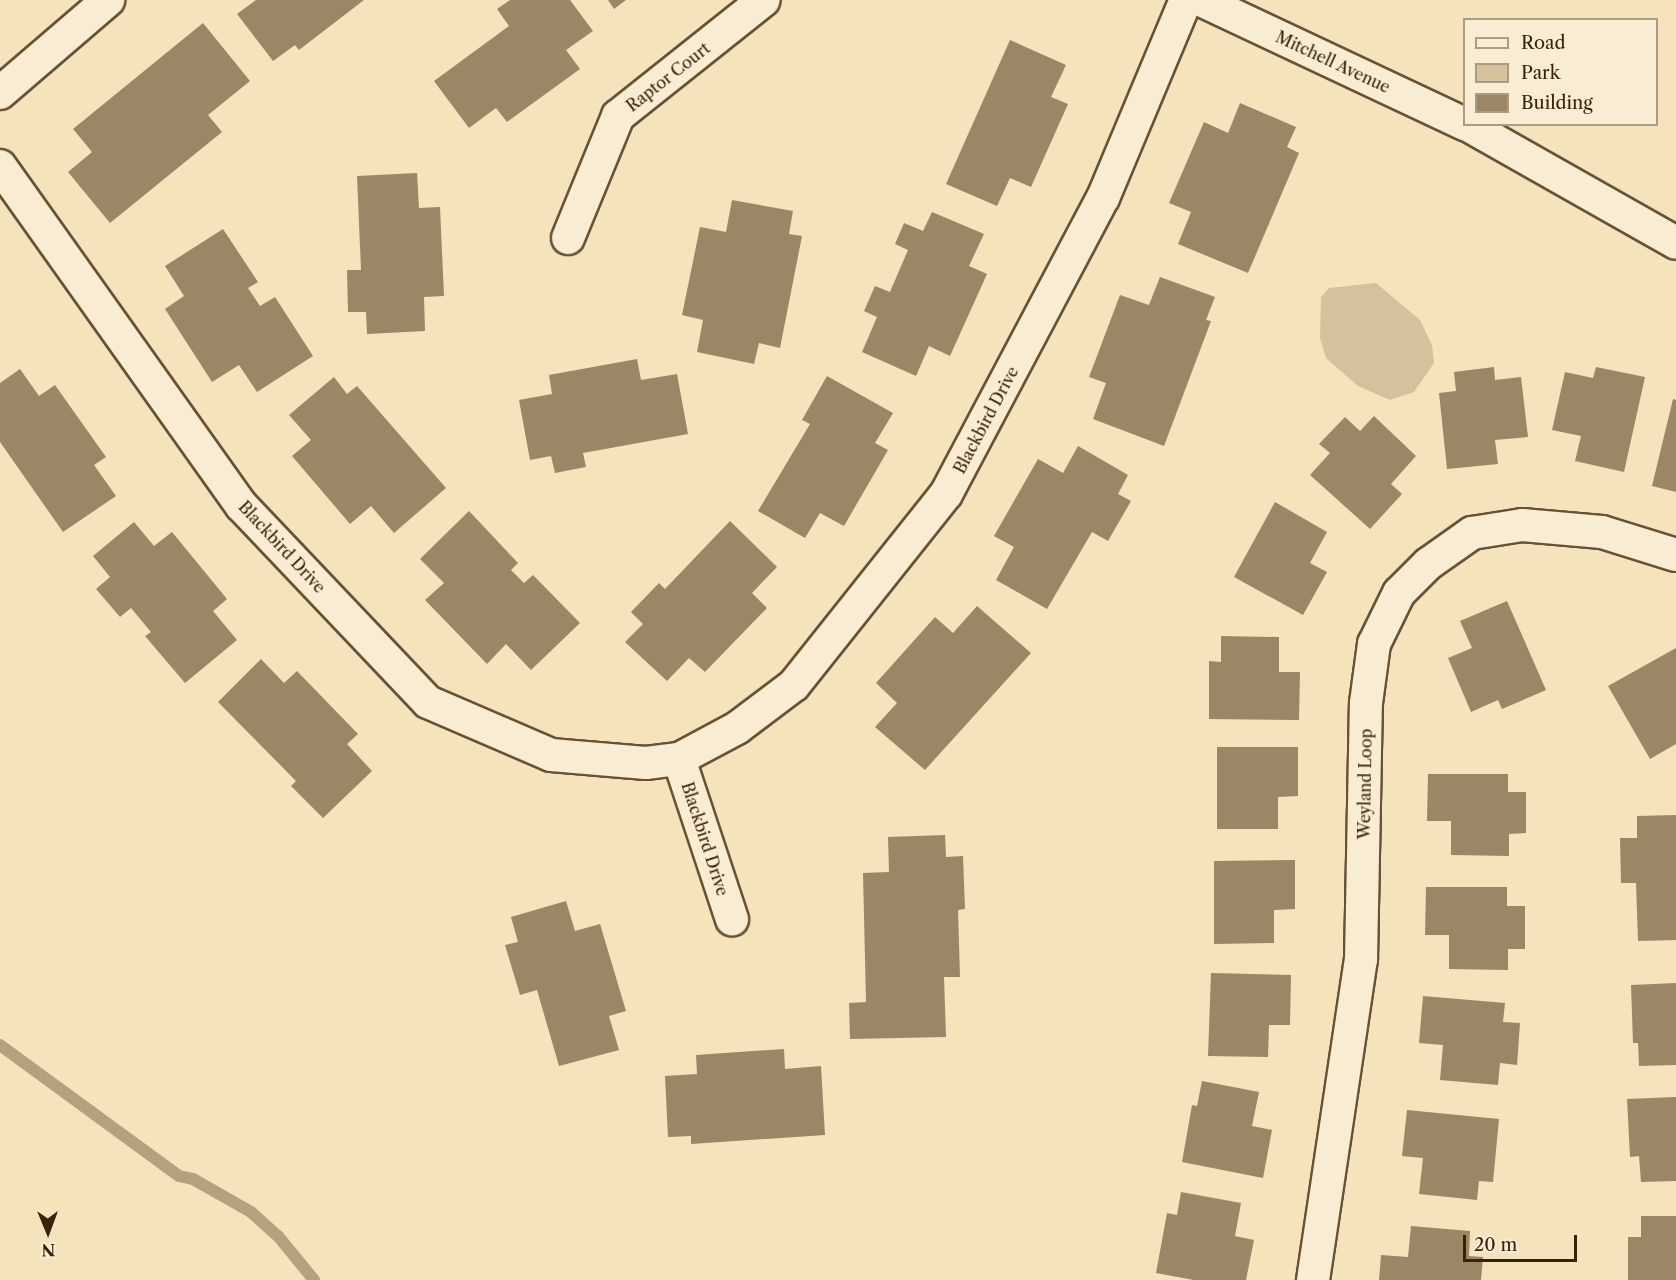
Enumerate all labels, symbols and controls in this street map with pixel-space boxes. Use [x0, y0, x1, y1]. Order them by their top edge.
legend [1463, 18, 1658, 126]
street label: Mitchell Avenue [1272, 27, 1394, 97]
text: Road [1521, 32, 1566, 54]
street label: Raptor Court [622, 38, 714, 116]
text: Park [1521, 62, 1560, 84]
text: Building [1521, 92, 1593, 114]
street label: Blackbird Drive [950, 363, 1022, 477]
street label: Blackbird Drive [235, 497, 329, 597]
street label: Weyland Loop [1354, 728, 1376, 840]
street label: Blackbird Drive [678, 780, 732, 898]
north arrow [18, 1202, 78, 1262]
scale bar [1466, 1223, 1580, 1261]
text: 20 m [1474, 1234, 1517, 1256]
text: N [41, 1240, 55, 1260]

